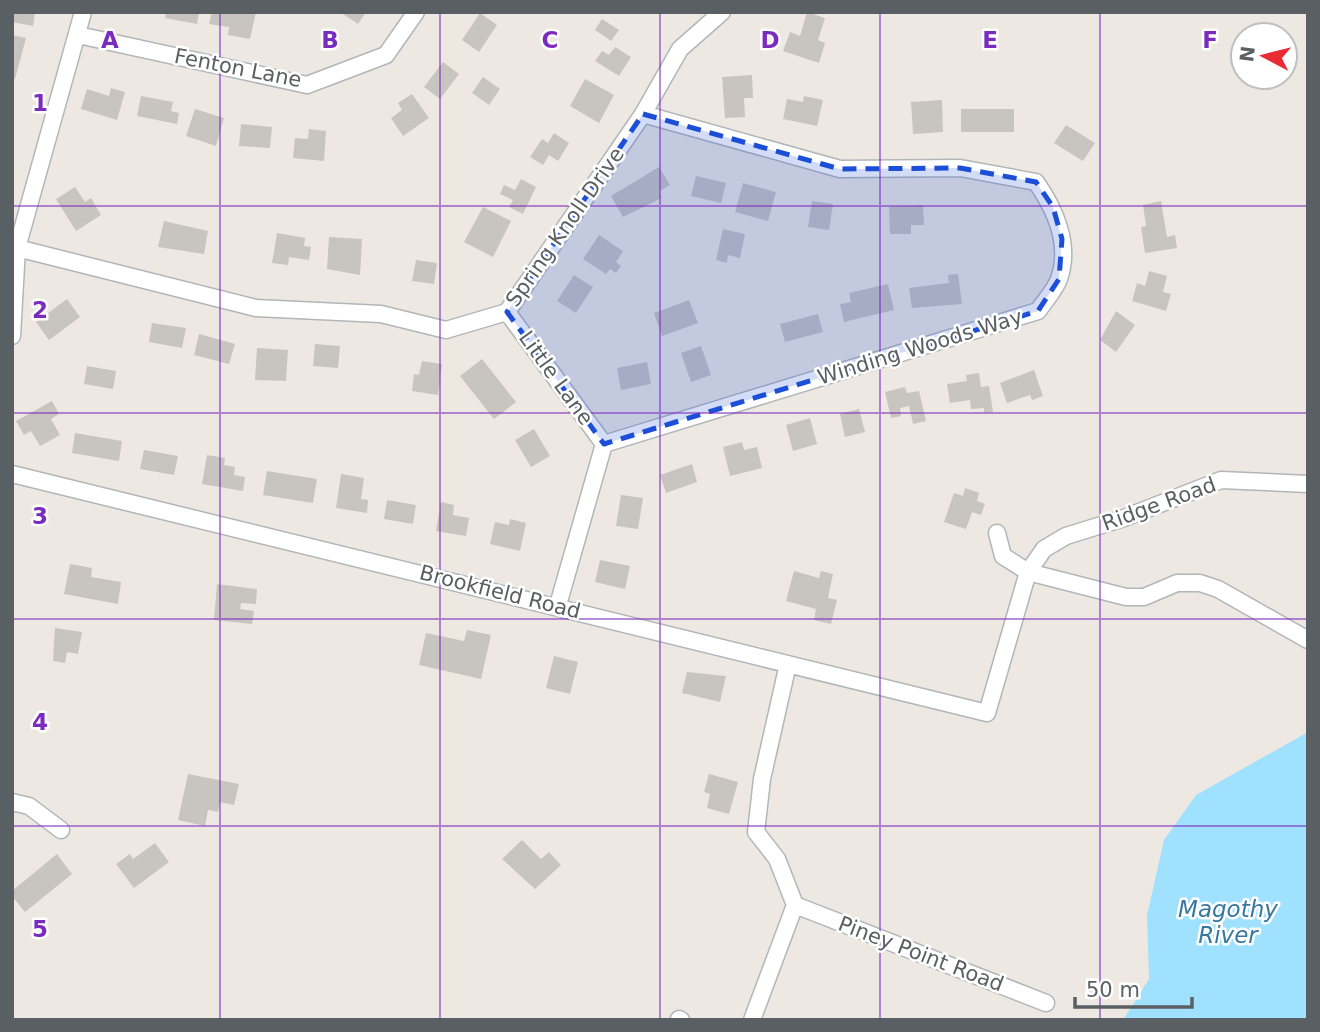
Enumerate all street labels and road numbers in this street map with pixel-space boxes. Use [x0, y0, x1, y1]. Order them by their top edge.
street label: Fenton Lane [172, 44, 304, 92]
street label: Spring Knoll Drive [501, 143, 629, 311]
street label: Winding Woods Way [815, 304, 1025, 390]
street label: Little Lane [514, 326, 598, 430]
street label: Ridge Road [1099, 472, 1219, 536]
street label: Brookfield Road [417, 560, 583, 624]
street label: Piney Point Road [835, 911, 1007, 997]

